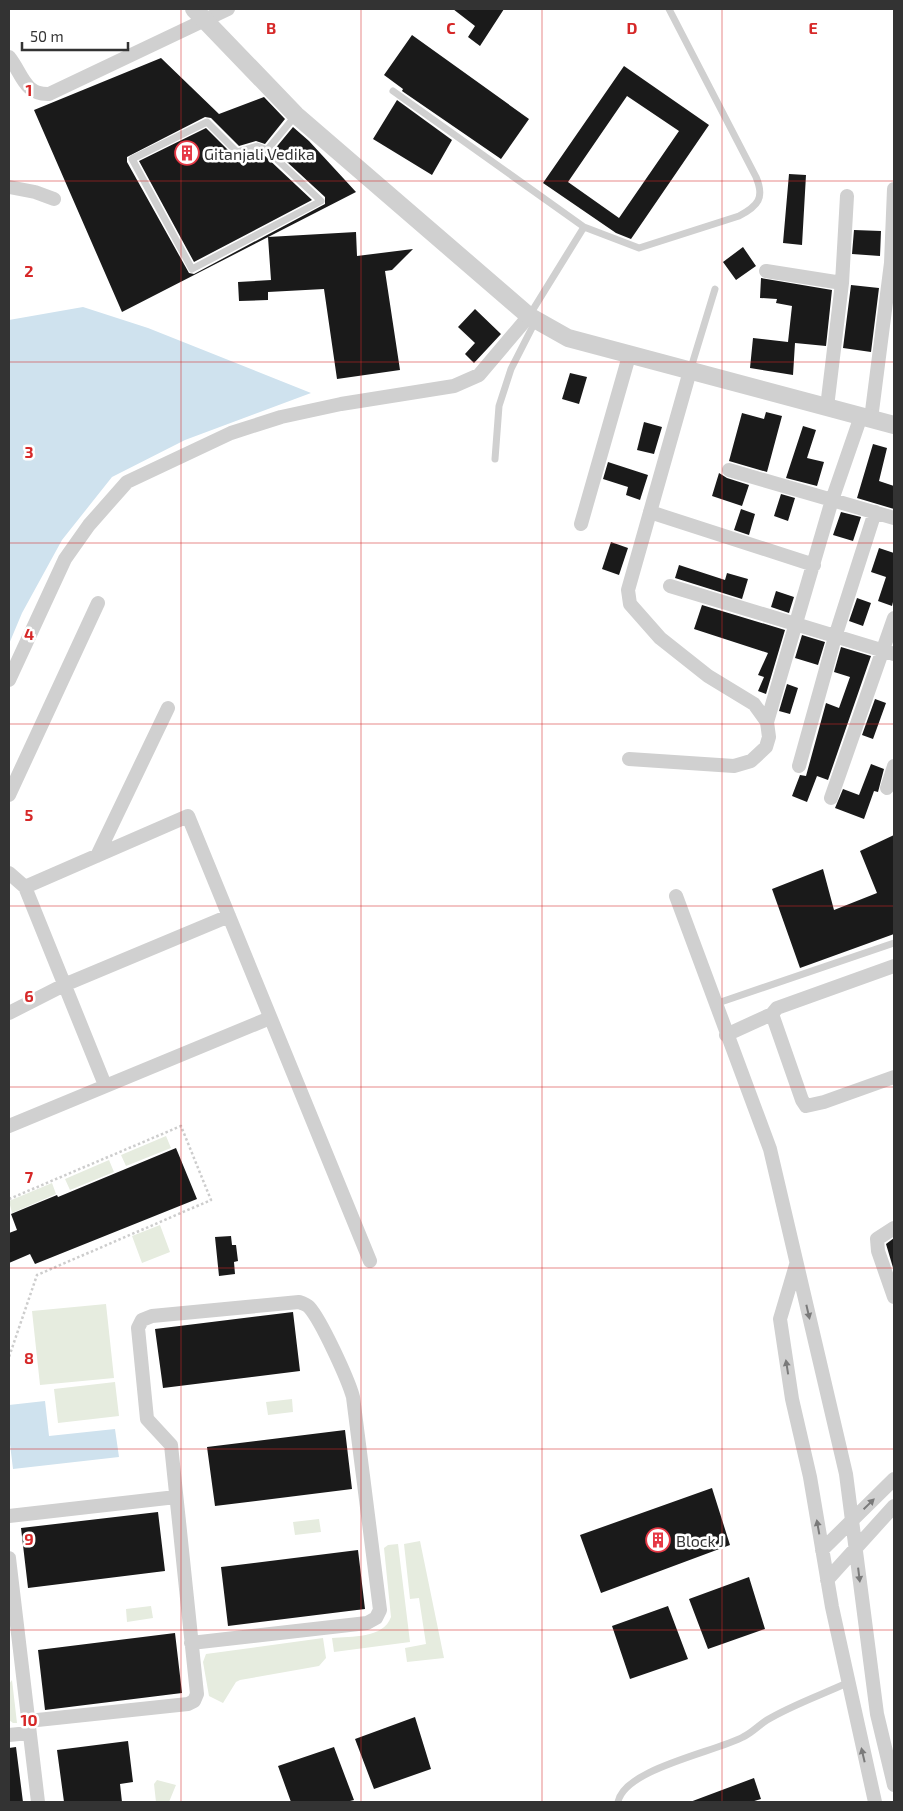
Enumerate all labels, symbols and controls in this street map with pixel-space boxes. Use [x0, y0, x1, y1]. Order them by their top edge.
text: B [266, 18, 276, 37]
text: C [446, 18, 456, 37]
text: D [627, 18, 638, 37]
text: E [808, 18, 818, 37]
scale bar [22, 20, 129, 52]
text: 50 m [30, 27, 64, 45]
text: 1 [26, 80, 32, 99]
building icon: Gitanjali Vedika [174, 140, 200, 166]
place label: Gitanjali Vedika [204, 144, 315, 164]
text: 2 [24, 261, 34, 280]
text: 3 [24, 442, 34, 461]
text: 4 [24, 624, 34, 643]
text: 5 [25, 805, 34, 824]
text: 6 [24, 986, 34, 1005]
text: 7 [25, 1167, 34, 1186]
one-way arrow [804, 1304, 812, 1319]
text: 8 [24, 1348, 34, 1367]
one-way arrow [783, 1359, 791, 1375]
one-way arrow [863, 1498, 875, 1510]
one-way arrow [814, 1518, 822, 1534]
building icon: Block J [645, 1527, 671, 1553]
text: 9 [24, 1529, 34, 1548]
place label: Block J [676, 1531, 724, 1550]
one-way arrow [855, 1567, 863, 1583]
text: 10 [20, 1710, 38, 1729]
one-way arrow [859, 1746, 867, 1762]

